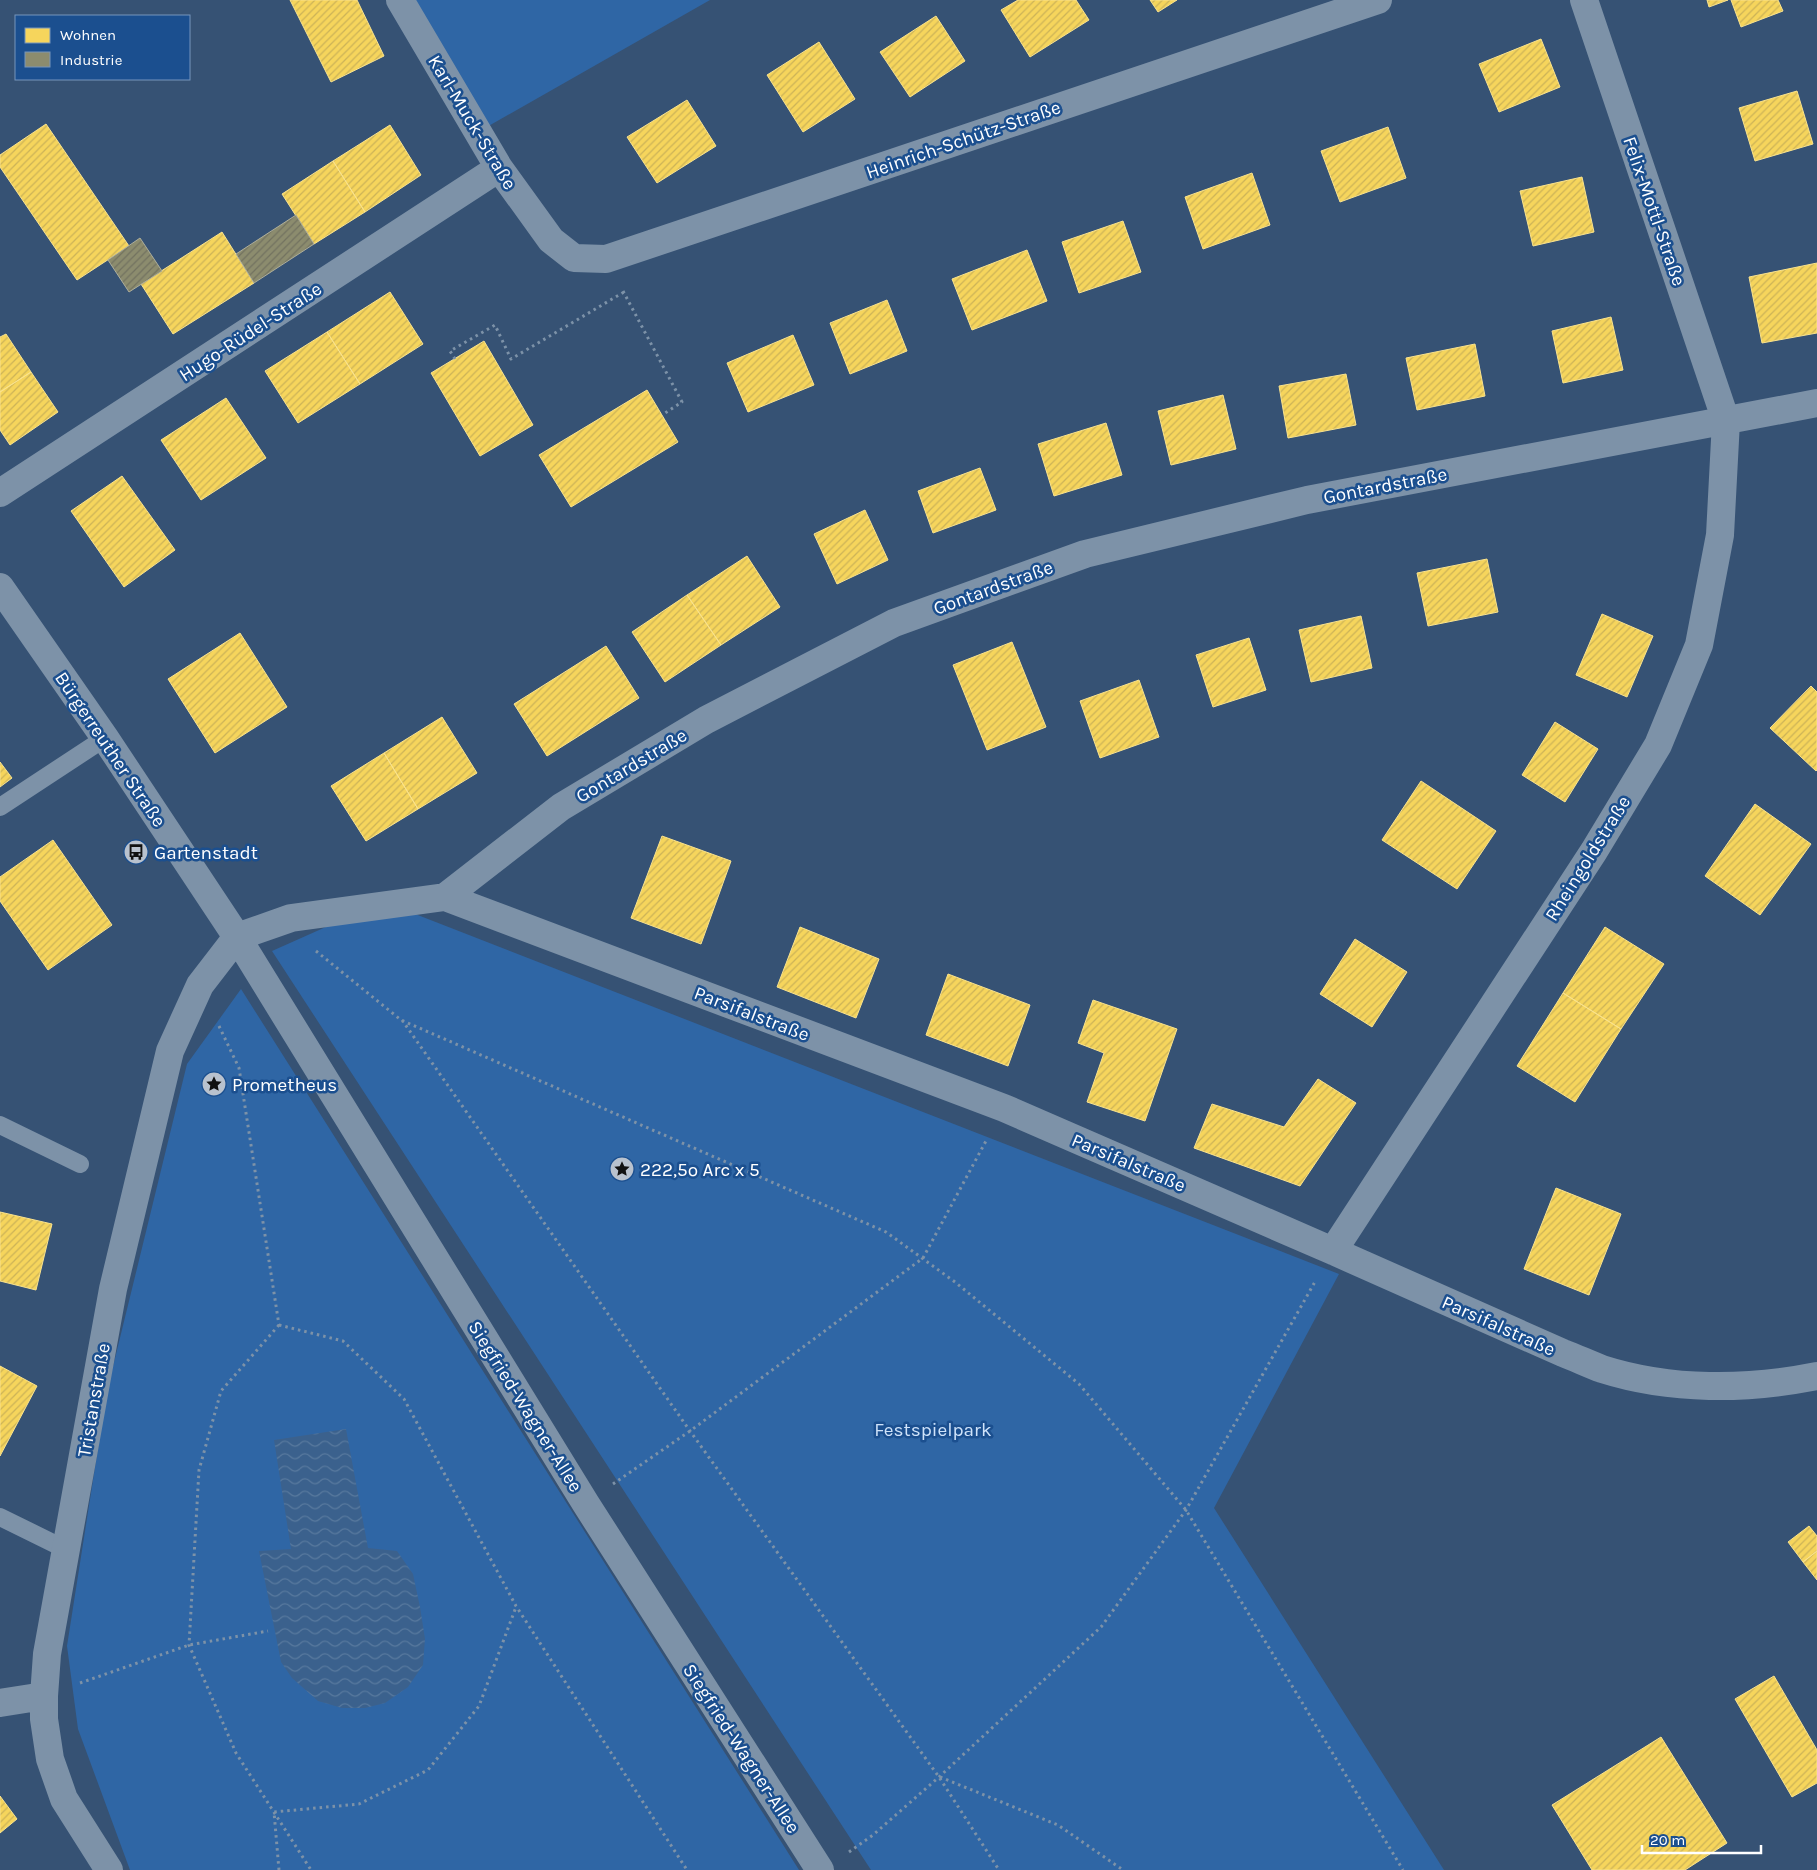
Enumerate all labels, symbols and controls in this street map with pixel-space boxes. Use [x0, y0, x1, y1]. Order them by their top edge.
legend [15, 15, 190, 80]
text: Wohnen [60, 26, 116, 44]
text: Industrie [60, 51, 122, 69]
street label: Karl-Muck-Straße [423, 51, 521, 194]
street label: Heinrich-Schütz-Straße [863, 96, 1064, 184]
street label: Felix-Mottl-Straße [1618, 134, 1690, 289]
street label: Hugo-Rüdel-Straße [175, 278, 326, 386]
street label: Gontardstraße [1321, 463, 1449, 509]
street label: Gontardstraße [931, 556, 1056, 620]
street label: Bürgerreuther Straße [50, 668, 170, 831]
street label: Gontardstraße [572, 724, 691, 808]
street label: Rheingoldstraße [1540, 792, 1635, 925]
bus stop icon: Gartenstadt [123, 839, 149, 865]
place label: Gartenstadt [154, 842, 258, 864]
street label: Parsifalstraße [691, 982, 812, 1046]
place icon: Prometheus [201, 1071, 227, 1097]
place label: Prometheus [232, 1074, 337, 1096]
street label: Parsifalstraße [1068, 1129, 1189, 1197]
place icon: 222,5º Arc x 5 [609, 1156, 635, 1182]
place label: 222,5º Arc x 5 [640, 1159, 760, 1181]
street label: Parsifalstraße [1439, 1291, 1559, 1361]
street label: Siegfried-Wagner-Allee [463, 1317, 587, 1496]
street label: Tristanstraße [73, 1341, 115, 1459]
park label: Festspielpark [874, 1419, 992, 1441]
street label: Siegfried-Wagner-Allee [678, 1660, 804, 1837]
scale bar [1642, 1822, 1761, 1854]
text: 20 m [1650, 1831, 1685, 1849]

